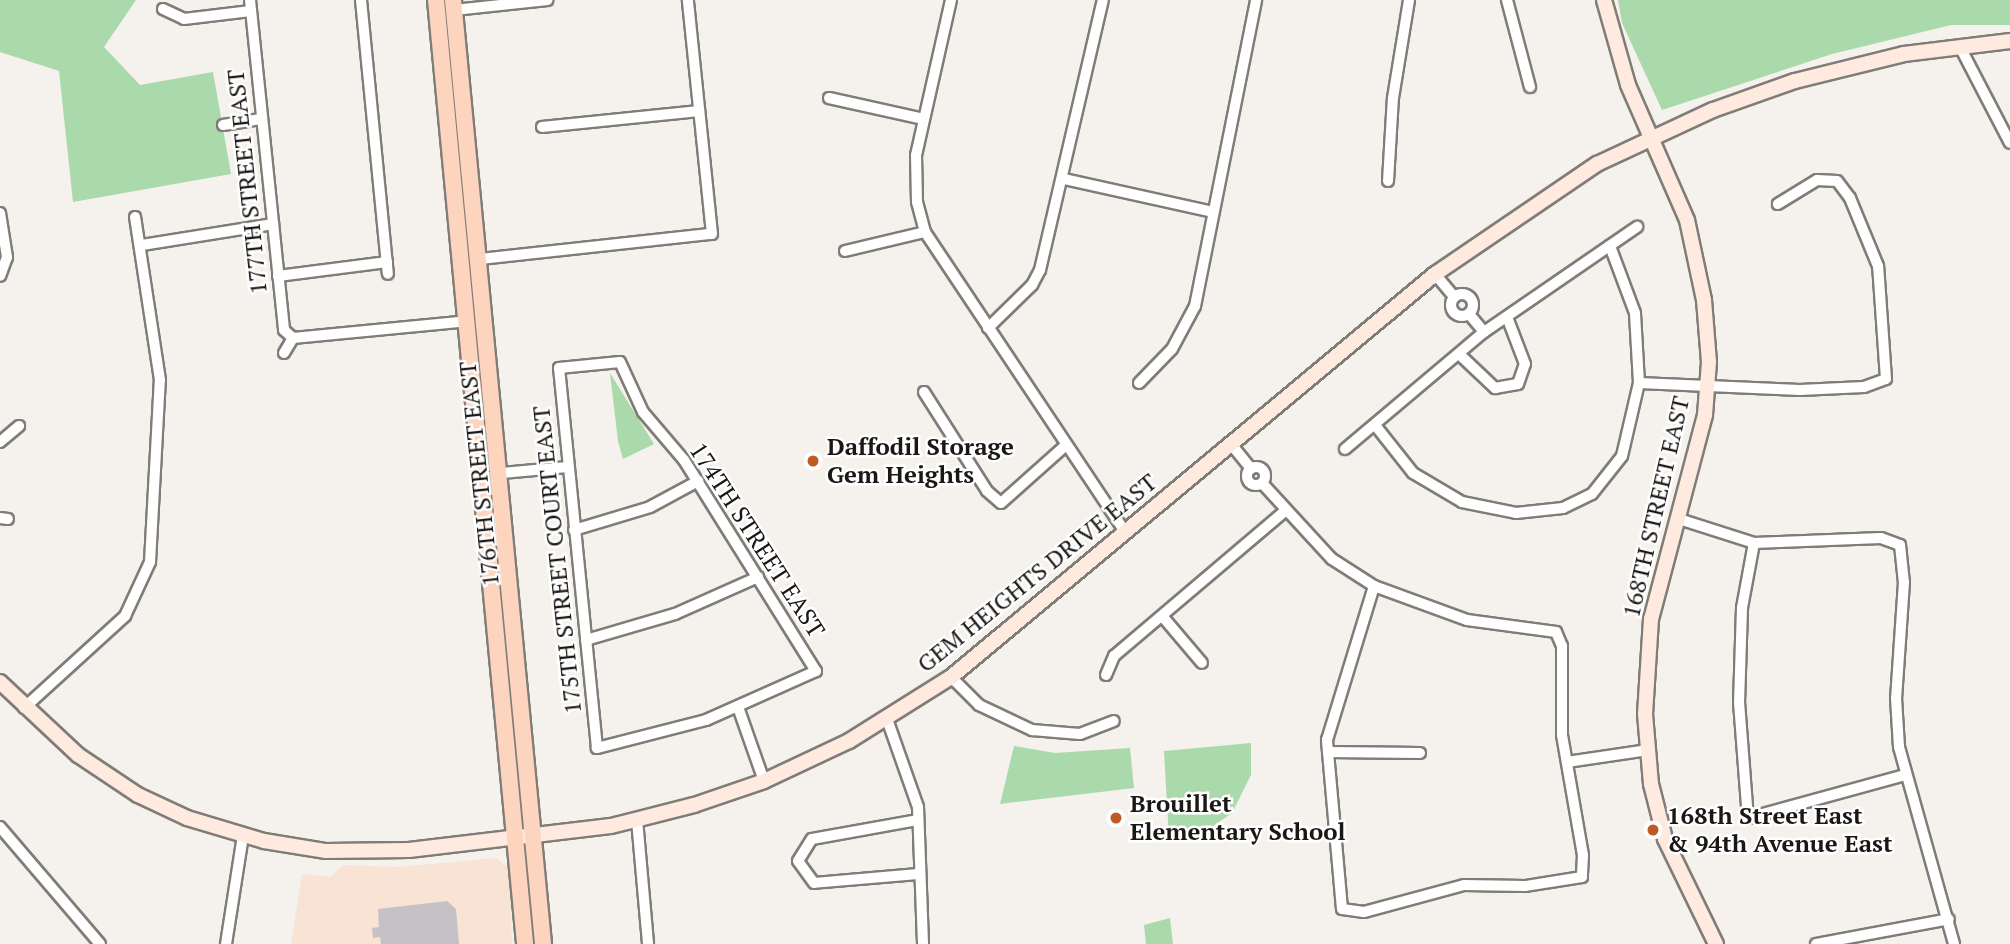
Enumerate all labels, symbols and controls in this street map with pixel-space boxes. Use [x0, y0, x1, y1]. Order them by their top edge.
street label: 177TH STREET EAST [221, 68, 273, 296]
street label: 176TH STREET EAST [453, 360, 505, 588]
street label: 168TH STREET EAST [1617, 394, 1695, 620]
street label: 175TH STREET COURT EAST [526, 404, 588, 716]
place label: Daffodil Storage Gem Heights [827, 433, 1014, 489]
street label: 174TH STREET EAST [683, 437, 831, 643]
marker: Daffodil Storage Gem Heights [805, 453, 821, 469]
street label: GEM HEIGHTS DRIVE EAST [912, 468, 1162, 678]
place label: Brouillet Elementary School [1130, 790, 1345, 846]
place label: 168th Street East & 94th Avenue East [1667, 802, 1893, 858]
marker: Brouillet Elementary School [1108, 810, 1124, 826]
marker: 168th Street East & 94th Avenue East [1645, 822, 1661, 838]

